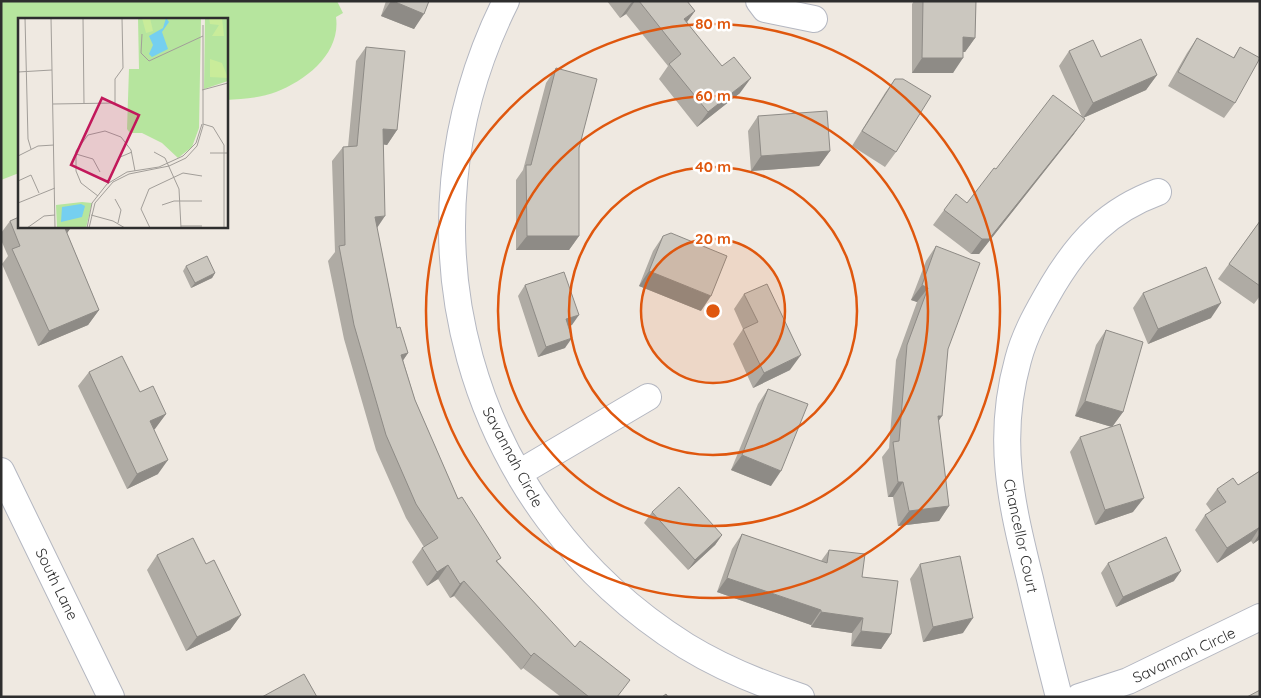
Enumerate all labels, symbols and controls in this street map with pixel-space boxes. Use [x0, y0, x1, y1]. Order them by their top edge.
text: 80 m [695, 14, 731, 33]
inset map [18, 18, 228, 228]
text: 60 m [695, 86, 731, 105]
text: 40 m [695, 157, 731, 176]
text: 20 m [695, 229, 731, 248]
centre of rings [704, 302, 722, 320]
street label: Savannah Circle [478, 403, 548, 511]
street label: Chancellor Court [1000, 477, 1042, 595]
street label: South Lane [31, 545, 83, 623]
street label: Savannah Circle [1130, 623, 1238, 687]

